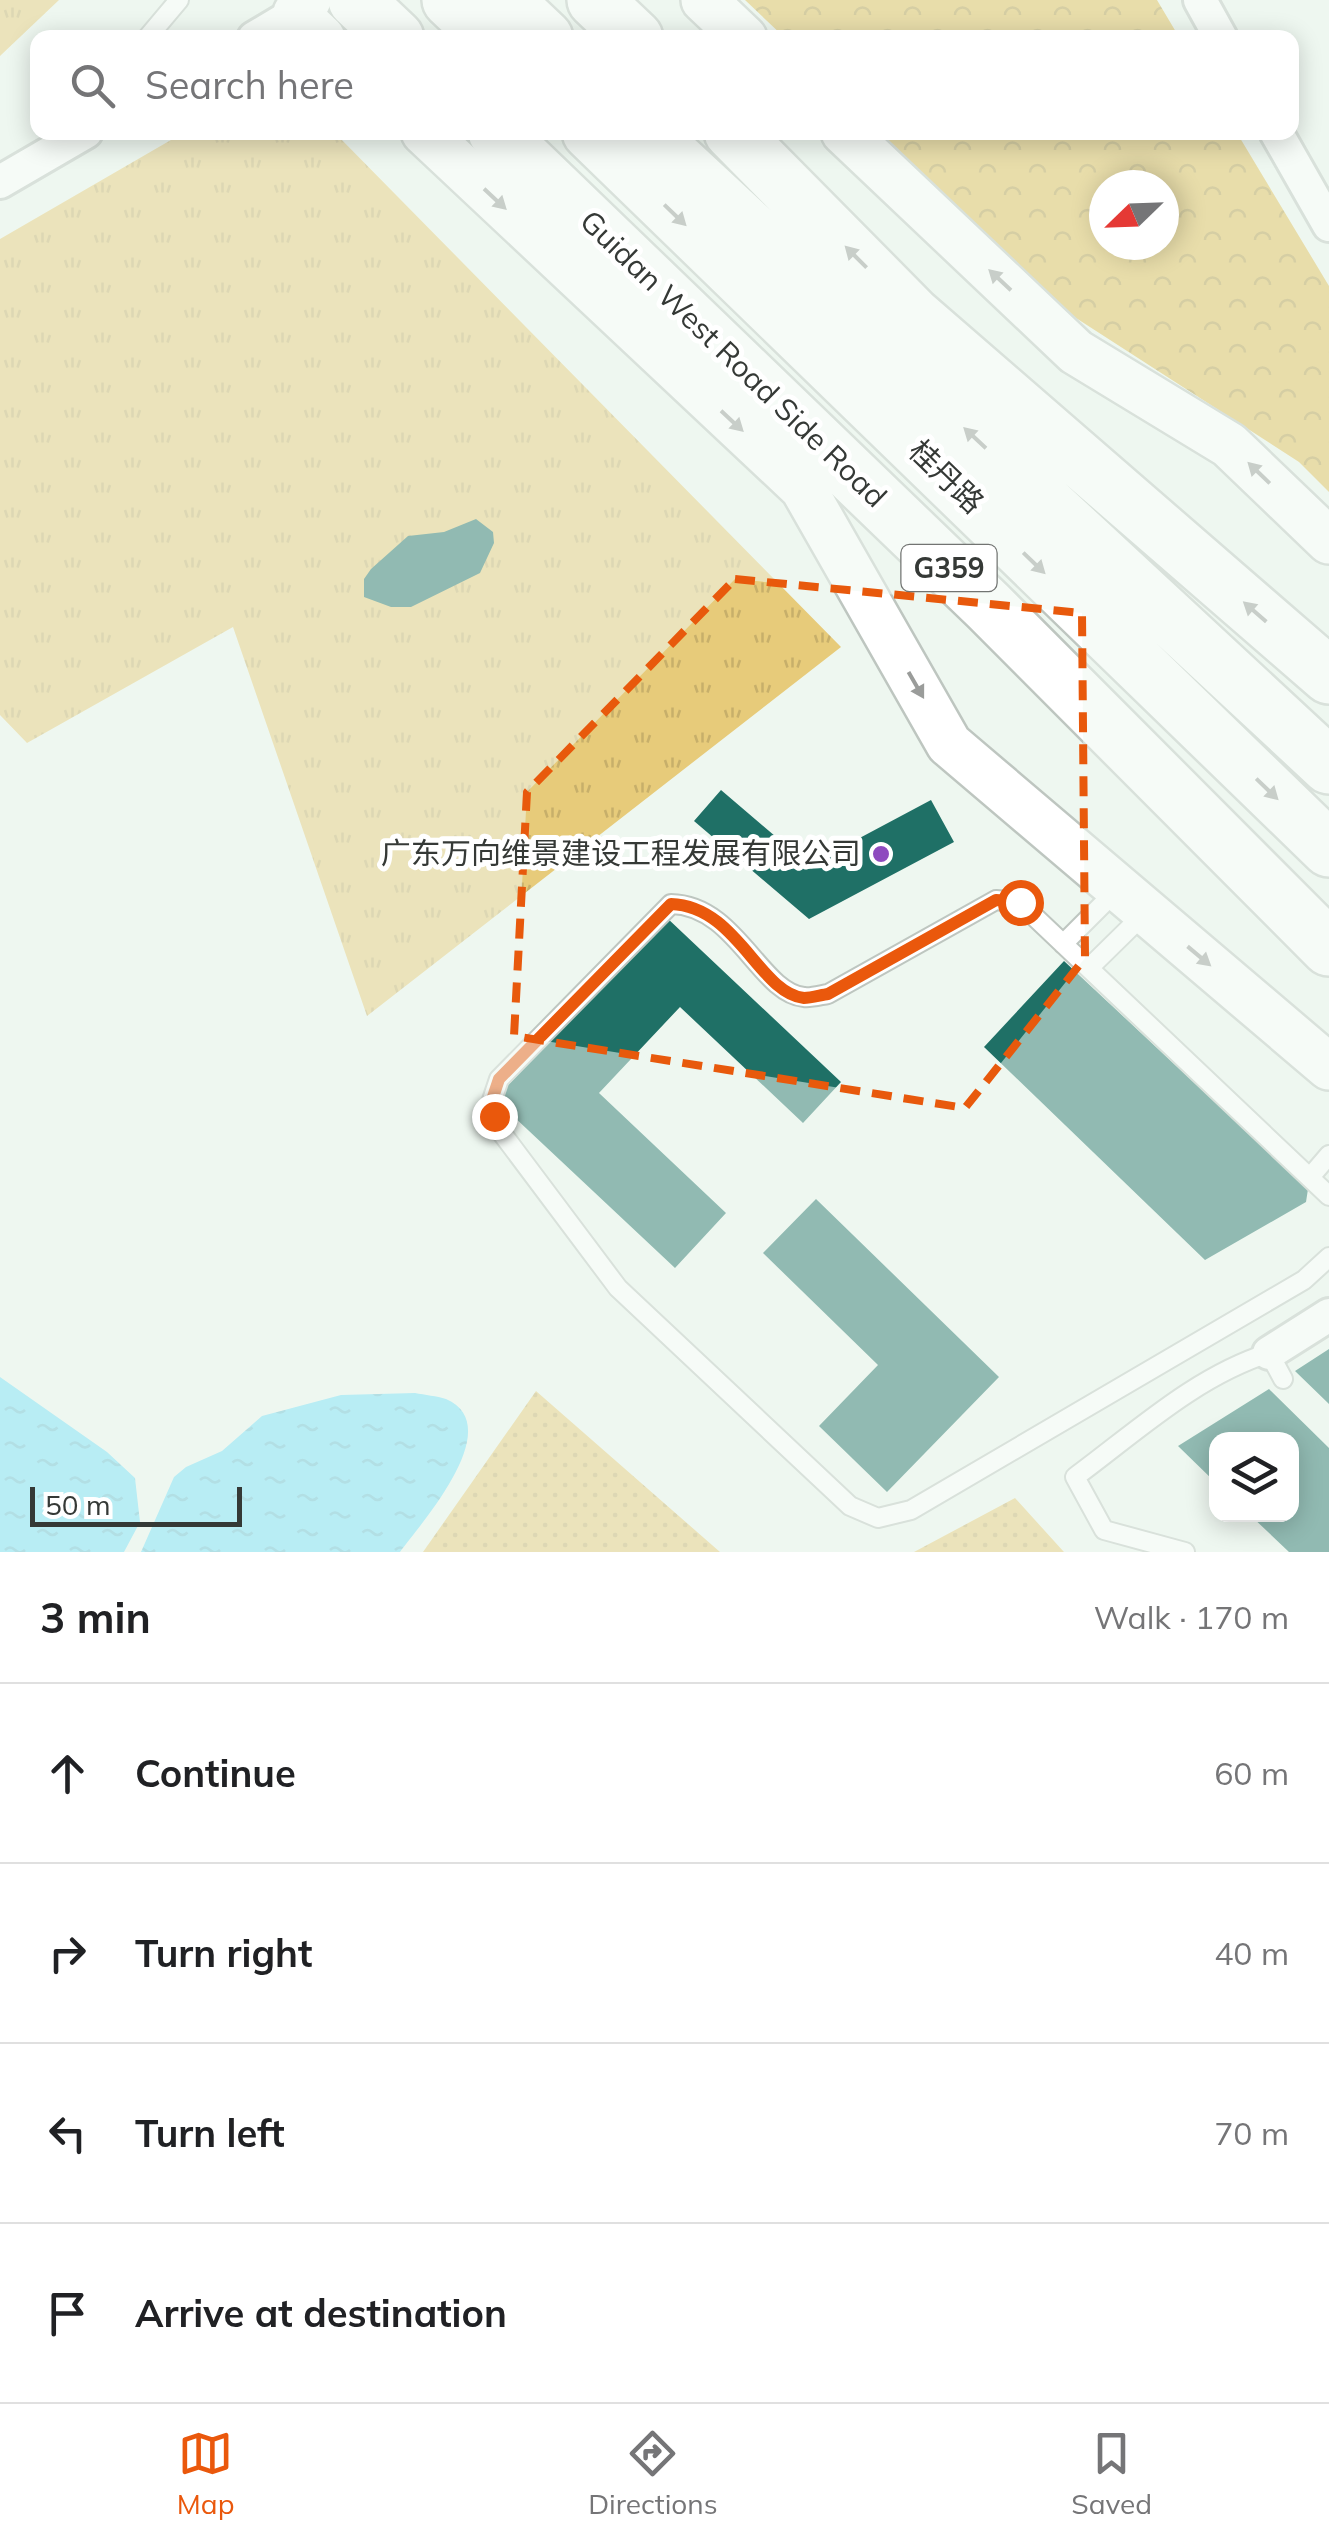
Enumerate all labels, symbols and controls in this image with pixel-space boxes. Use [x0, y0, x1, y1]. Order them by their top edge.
search box [30, 30, 1299, 140]
icon: search [65, 58, 120, 113]
text: Search here [145, 61, 354, 109]
north arrow [1089, 170, 1179, 260]
one-way arrow [483, 187, 507, 210]
street label: Guidan West Road Side Road [572, 202, 895, 515]
one-way arrow [663, 202, 687, 226]
one-way arrow [844, 246, 868, 270]
one-way arrow [988, 269, 1012, 292]
one-way arrow [720, 409, 744, 432]
one-way arrow [964, 427, 988, 450]
street label: 桂丹路 [901, 431, 992, 521]
one-way arrow [1247, 462, 1271, 485]
road number: G359 [902, 545, 996, 591]
one-way arrow [1022, 551, 1046, 574]
one-way arrow [1243, 602, 1268, 624]
one-way arrow [907, 671, 924, 700]
one-way arrow [1255, 777, 1279, 800]
place label: 广东万向维景建设工程发展有限公司 [381, 834, 861, 872]
marker: 广东万向维景建设工程发展有限公司 [870, 843, 892, 865]
route start [998, 880, 1044, 926]
one-way arrow [1186, 945, 1211, 967]
route end [472, 1094, 518, 1140]
map controls [1209, 1432, 1299, 1522]
button: layers [1209, 1432, 1299, 1522]
scale bar [30, 1482, 242, 1526]
text: 50 m [45, 1487, 111, 1522]
text: 3 min [40, 1591, 151, 1644]
text: Walk · 170 m [1094, 1597, 1289, 1637]
icon: ahead [40, 1746, 95, 1801]
text: Continue [135, 1749, 296, 1797]
text: 60 m [1214, 1753, 1289, 1793]
icon: right [40, 1926, 95, 1981]
text: Turn right [135, 1929, 312, 1977]
text: 40 m [1214, 1933, 1289, 1973]
icon: left [40, 2106, 95, 2161]
text: Turn left [135, 2109, 285, 2157]
text: 70 m [1214, 2113, 1289, 2153]
icon: arrive [40, 2286, 95, 2341]
text: Arrive at destination [135, 2289, 507, 2337]
tab: Map [177, 2426, 234, 2521]
tab: Directions [588, 2426, 718, 2521]
tab: Saved [1071, 2426, 1152, 2521]

